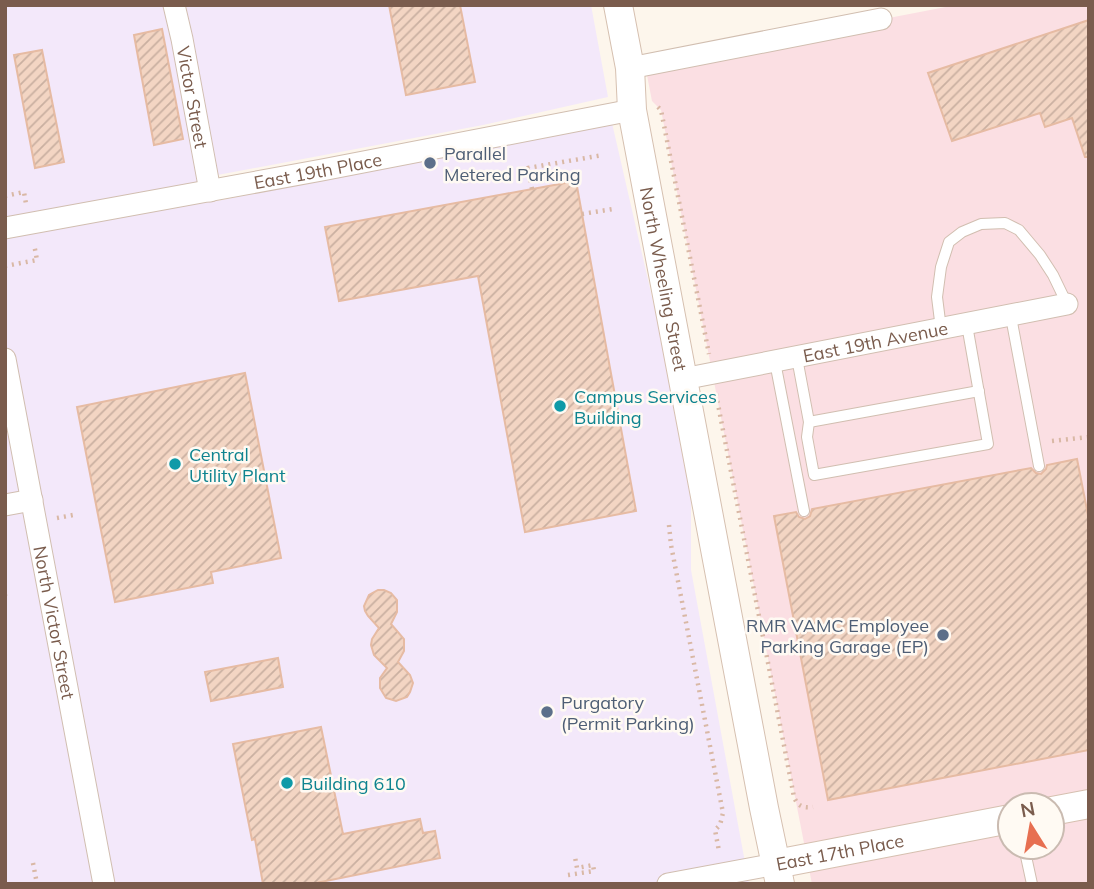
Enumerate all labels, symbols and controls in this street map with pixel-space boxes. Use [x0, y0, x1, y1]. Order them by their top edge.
street label: Victor Street [172, 44, 213, 150]
place label: Parallel Metered Parking [444, 142, 581, 186]
street label: East 19th Place [252, 147, 384, 194]
marker: Parallel Metered Parking [422, 155, 438, 171]
street label: North Wheeling Street [635, 185, 693, 373]
street label: East 19th Avenue [801, 316, 950, 367]
place label: Campus Services Building [574, 385, 717, 429]
marker: Campus Services Building [552, 398, 568, 414]
place label: Central Utility Plant [189, 443, 286, 487]
marker: Central Utility Plant [167, 456, 183, 472]
street label: North Victor Street [29, 544, 80, 701]
place label: RMR VAMC Employee Parking Garage (EP) [746, 614, 929, 658]
marker: RMR VAMC Employee Parking Garage (EP) [935, 627, 951, 643]
place label: Purgatory (Permit Parking) [561, 691, 695, 735]
marker: Purgatory (Permit Parking) [539, 704, 555, 720]
place label: Building 610 [301, 772, 406, 795]
marker: Building 610 [279, 775, 295, 791]
north arrow [996, 791, 1066, 861]
text: N [1018, 796, 1037, 822]
street label: East 17th Place [774, 828, 906, 875]

